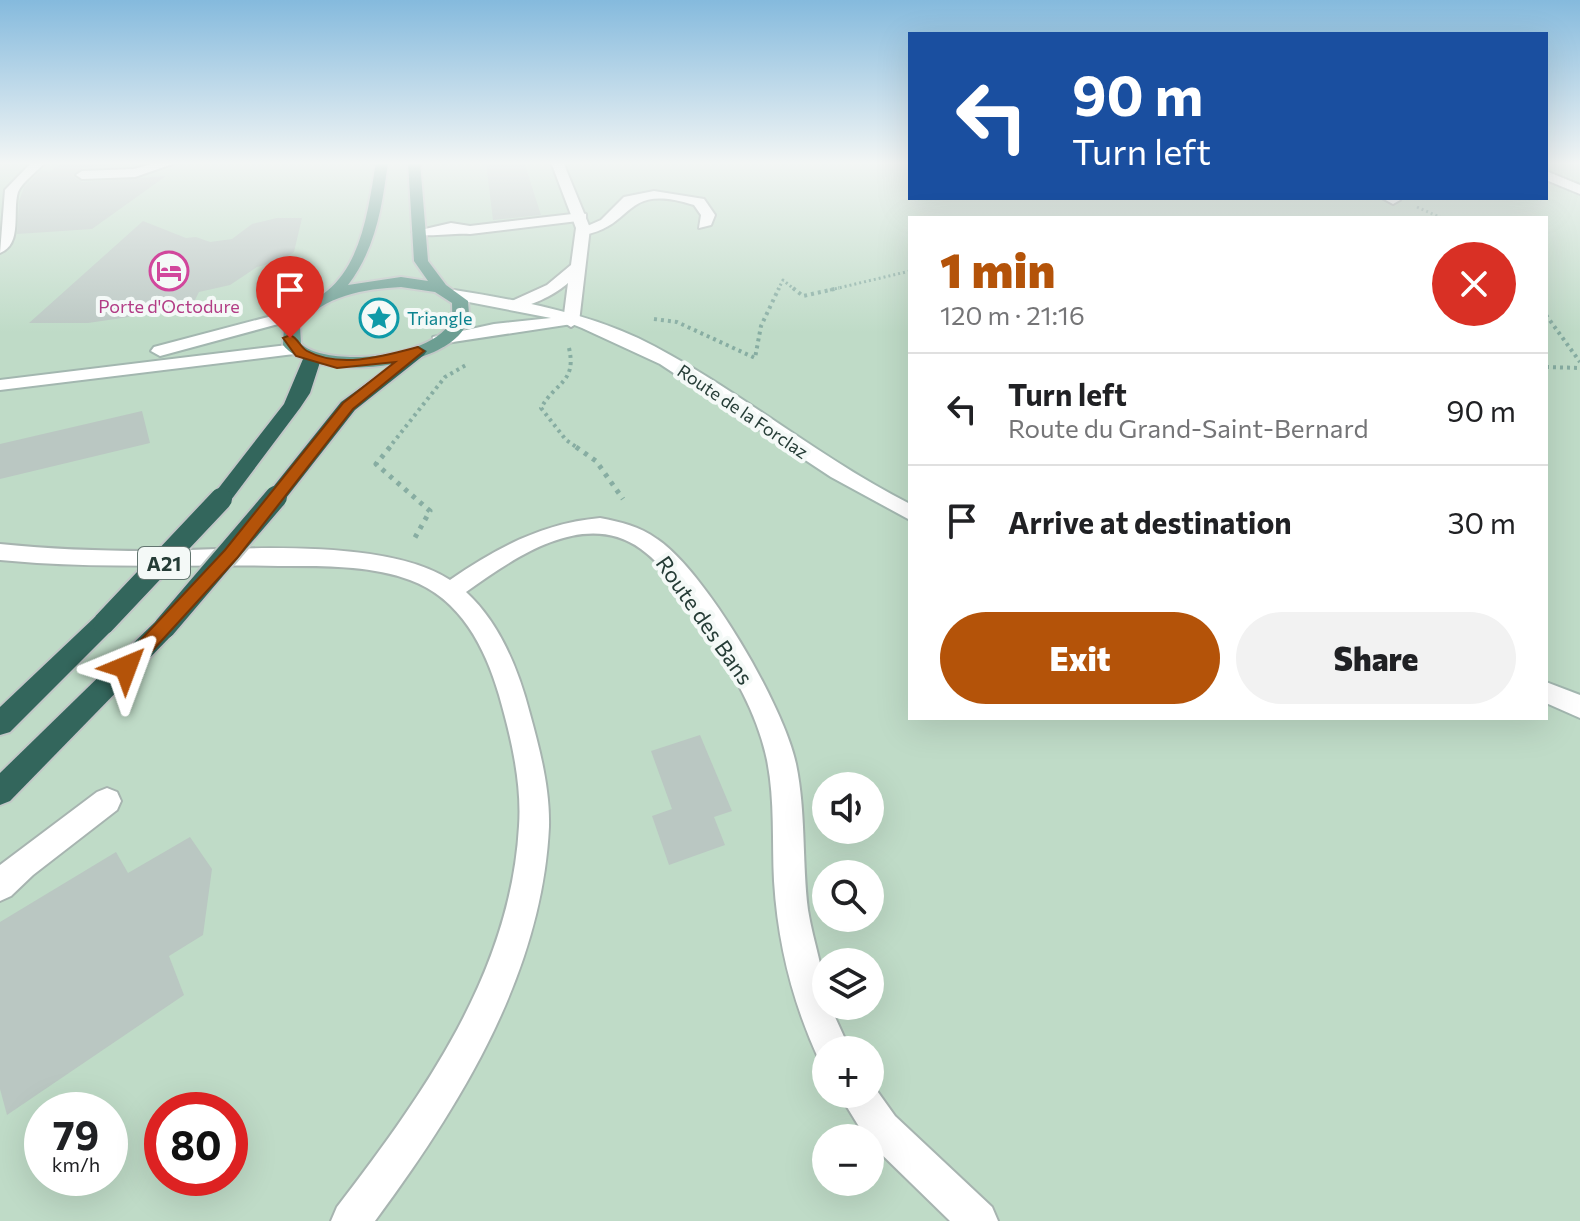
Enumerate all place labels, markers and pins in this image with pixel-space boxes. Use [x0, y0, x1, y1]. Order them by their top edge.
hotel icon: Porte d'Octodure [148, 250, 190, 292]
pin [256, 256, 324, 338]
place label: Porte d'Octodure [98, 295, 240, 317]
place icon: Triangle [358, 297, 400, 339]
place label: Triangle [407, 307, 472, 329]

